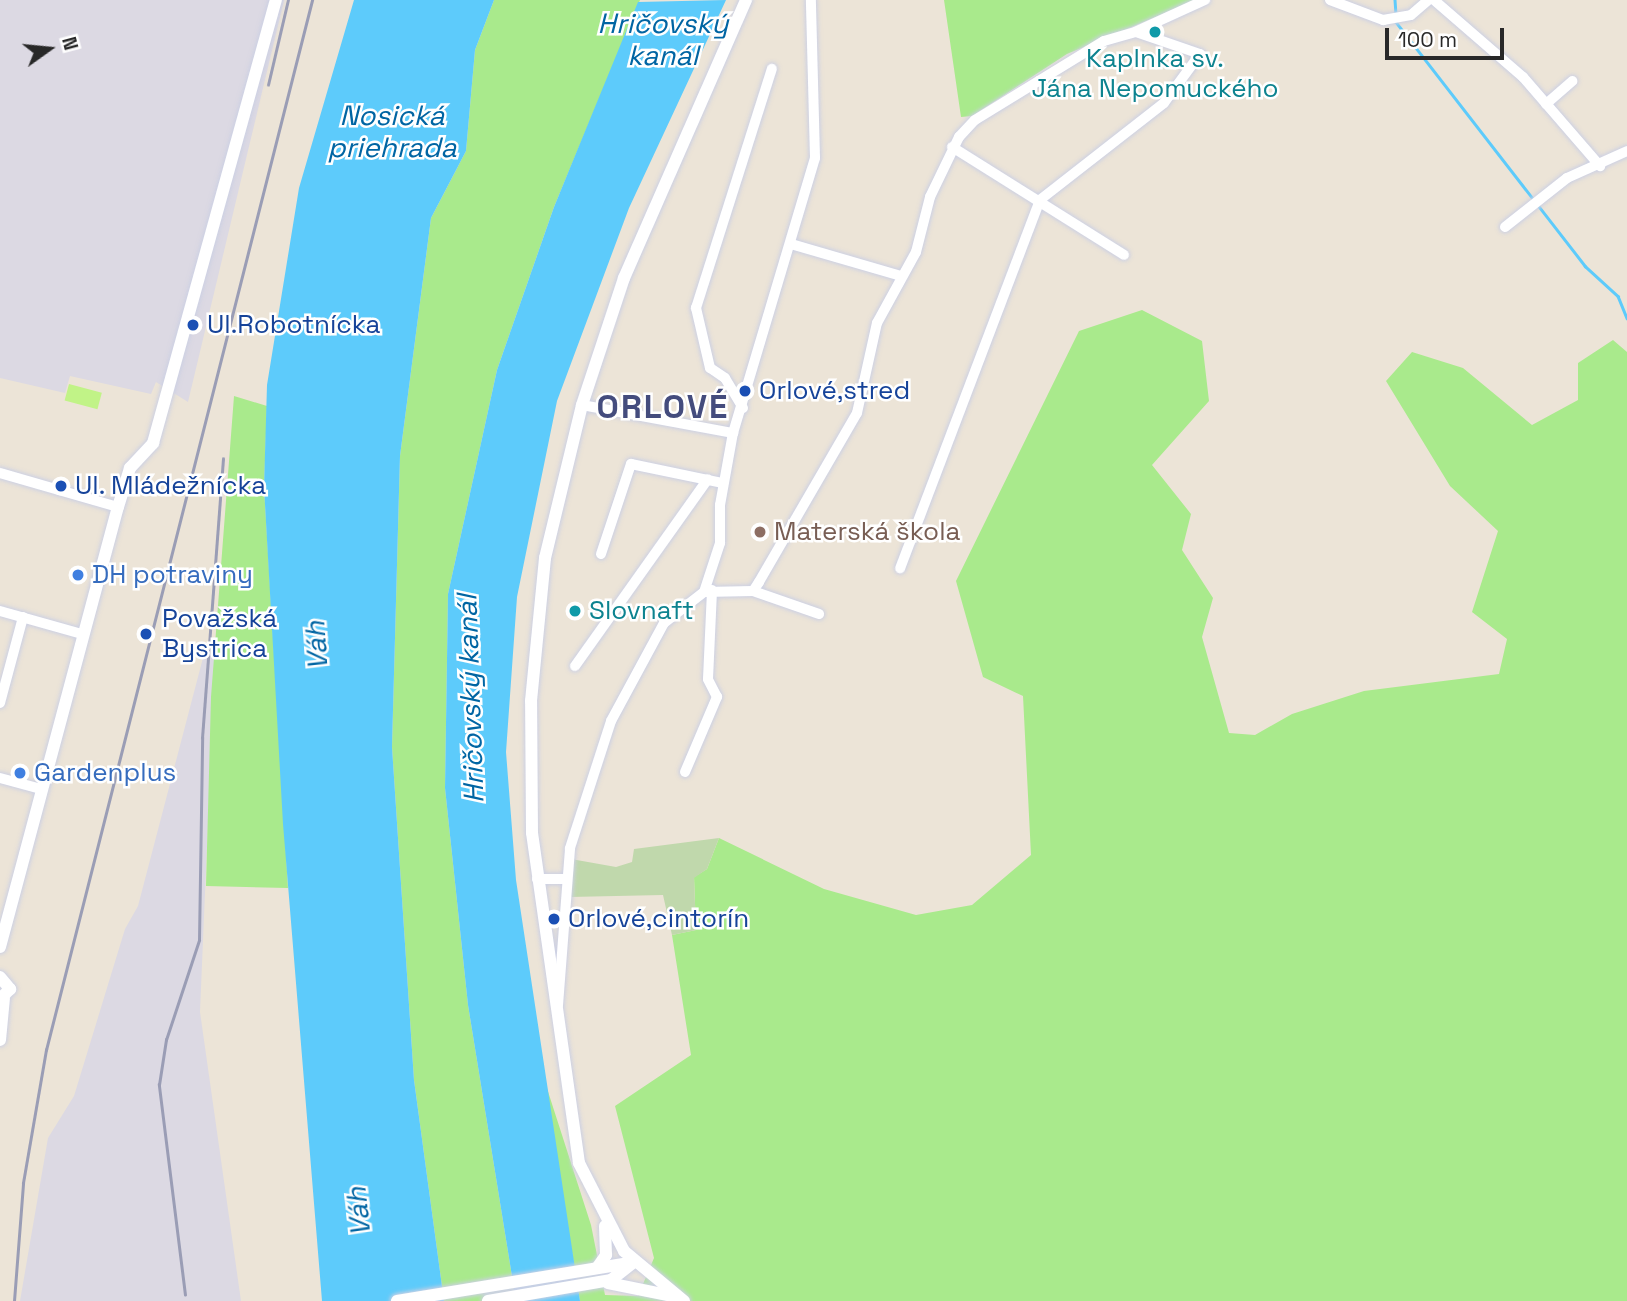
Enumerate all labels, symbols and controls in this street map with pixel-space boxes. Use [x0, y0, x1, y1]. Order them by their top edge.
water label: Hričovský kanál [598, 6, 728, 72]
north arrow [14, 14, 84, 84]
scale bar [1389, 14, 1508, 58]
marker: Kaplnka sv. Jána Nepomuckého [1147, 24, 1163, 40]
text: 100 m [1398, 26, 1457, 53]
text: N [56, 34, 83, 53]
place label: Kaplnka sv. Jána Nepomuckého [1031, 43, 1279, 104]
water label: Nosická priehrada [327, 98, 457, 164]
place label: Ul.Robotnícka [207, 309, 380, 341]
marker: Ul.Robotnícka [185, 317, 201, 333]
place label: Orlové,stred [759, 375, 910, 407]
marker: Orlové,stred [737, 383, 753, 399]
district label: ORLOVÉ [597, 388, 729, 428]
place label: Ul. Mládežnícka [75, 470, 267, 502]
marker: Ul. Mládežnícka [53, 478, 69, 494]
place label: Materská škola [774, 516, 960, 548]
marker: Materská škola [752, 524, 768, 540]
place label: DH potraviny [92, 559, 253, 591]
marker: DH potraviny [70, 567, 86, 583]
water label: Hričovský kanál [450, 594, 490, 804]
place label: Slovnaft [589, 595, 694, 627]
place label: Považská Bystrica [162, 603, 277, 664]
marker: Slovnaft [567, 603, 583, 619]
water label: Váh [298, 620, 334, 672]
marker: Považská Bystrica [136, 624, 156, 644]
place label: Gardenplus [34, 757, 176, 789]
marker: Gardenplus [12, 765, 28, 781]
place label: Orlové,cintorín [568, 903, 749, 935]
marker: Orlové,cintorín [546, 911, 562, 927]
water label: Váh [339, 1186, 377, 1238]

